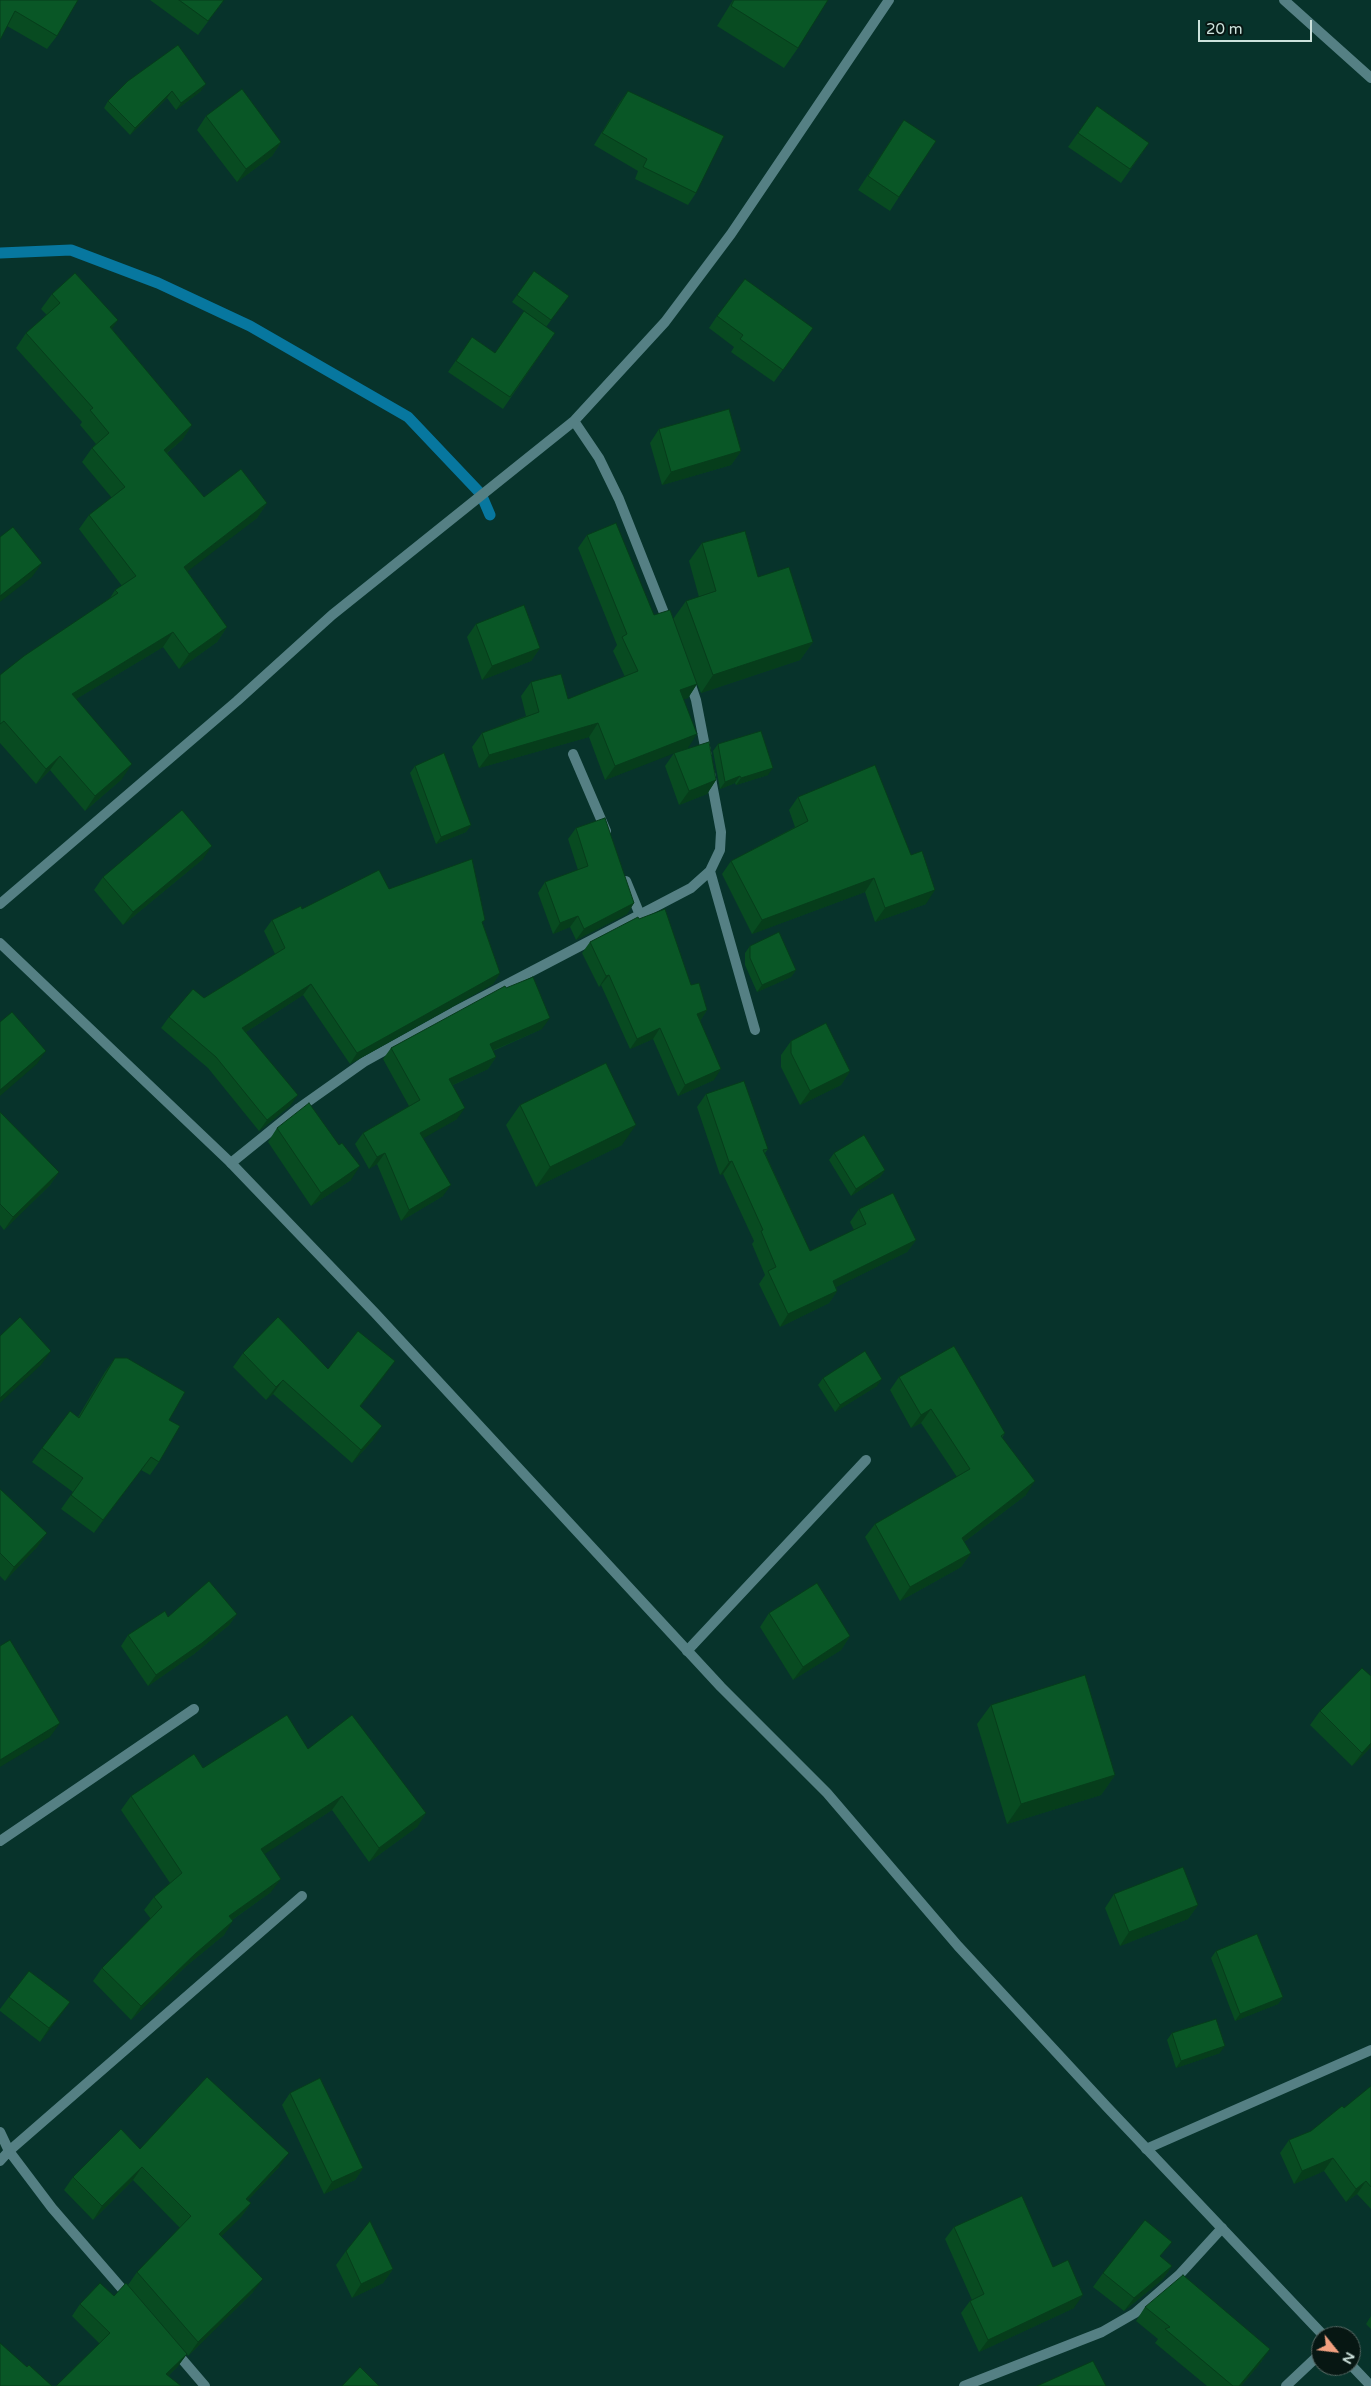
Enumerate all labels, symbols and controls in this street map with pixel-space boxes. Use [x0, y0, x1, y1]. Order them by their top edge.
scale bar [1201, 10, 1315, 42]
text: 20 m [1206, 20, 1243, 38]
north arrow [1311, 2326, 1361, 2376]
text: N [1339, 2349, 1359, 2367]

